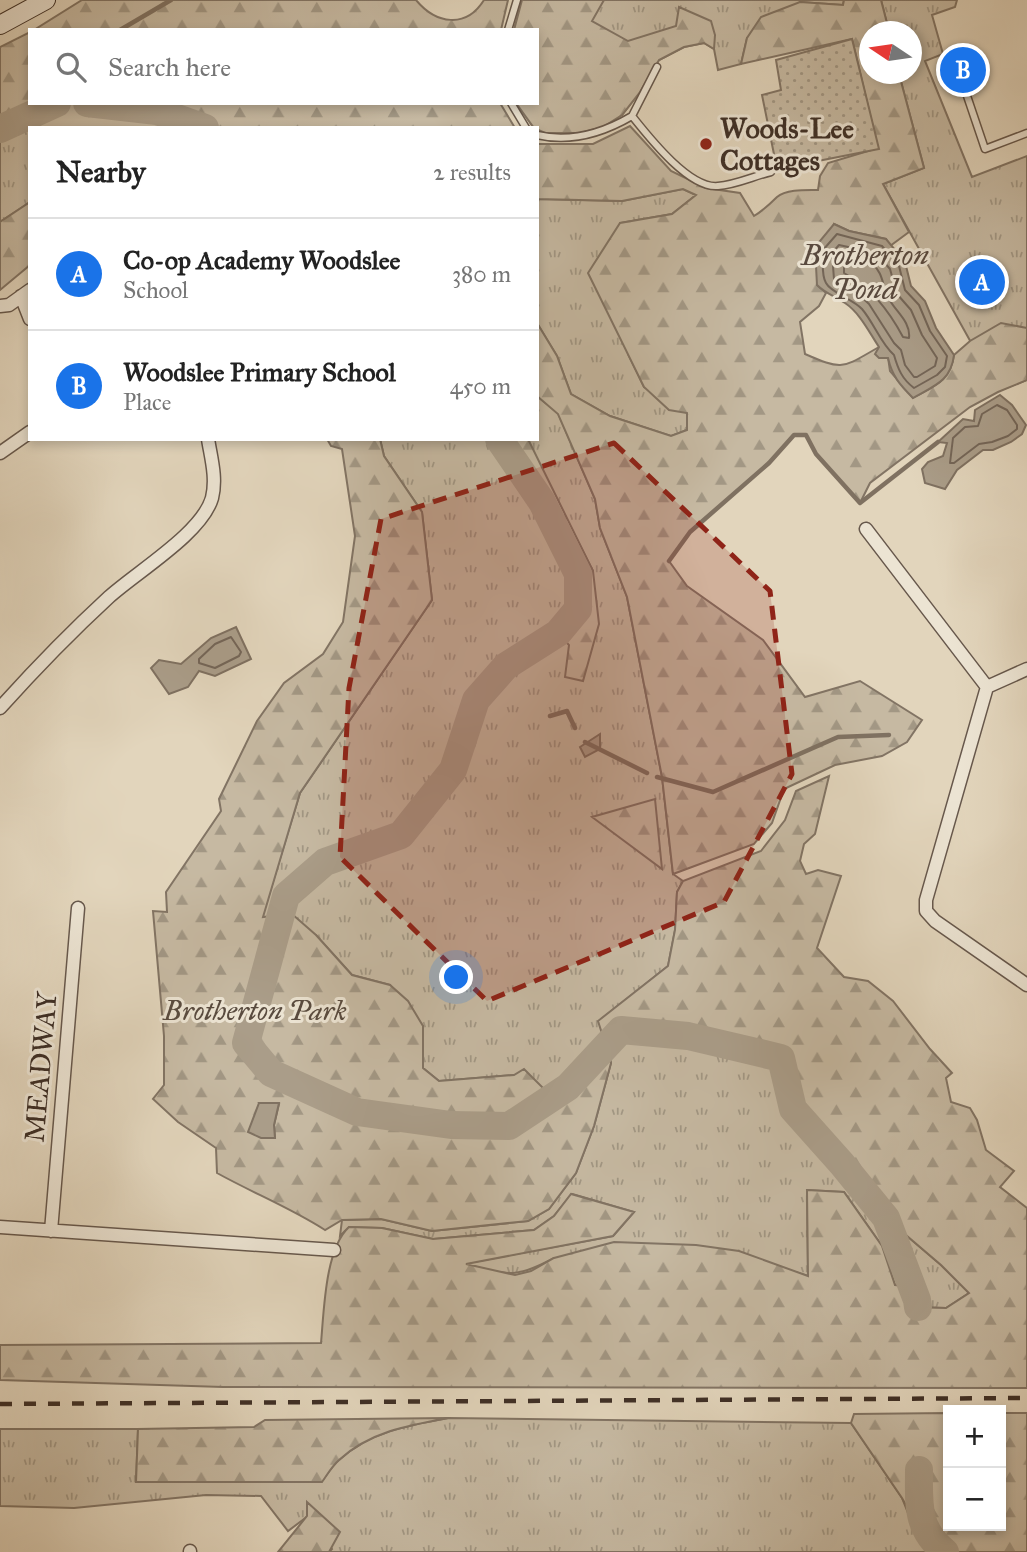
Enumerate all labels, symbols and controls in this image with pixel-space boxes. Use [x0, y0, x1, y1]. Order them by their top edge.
north arrow [859, 21, 922, 84]
search box [28, 28, 539, 105]
pin: B [940, 44, 986, 96]
icon: search [52, 48, 90, 86]
text: Search here [108, 51, 231, 83]
place label: Woods-Lee Cottages [720, 111, 854, 178]
marker: Woods-Lee Cottages [698, 136, 714, 152]
text: Nearby [56, 154, 146, 190]
text: 2 results [433, 158, 511, 186]
water label: Brotherton Pond [799, 237, 929, 307]
text: Co-op Academy Woodslee [123, 244, 400, 276]
pin: A [959, 256, 1005, 308]
text: A [71, 260, 87, 288]
text: 380 m [452, 260, 511, 288]
text: School [123, 276, 188, 304]
text: Woodslee Primary School [123, 356, 396, 388]
text: B [71, 372, 87, 400]
text: 450 m [450, 372, 511, 400]
text: Place [123, 388, 171, 416]
your location [439, 960, 473, 994]
street label: MEADWAY [16, 989, 65, 1144]
park label: Brotherton Park [161, 993, 347, 1028]
map controls [943, 1405, 1006, 1531]
button: + [943, 1405, 1006, 1468]
button: − [943, 1468, 1006, 1531]

